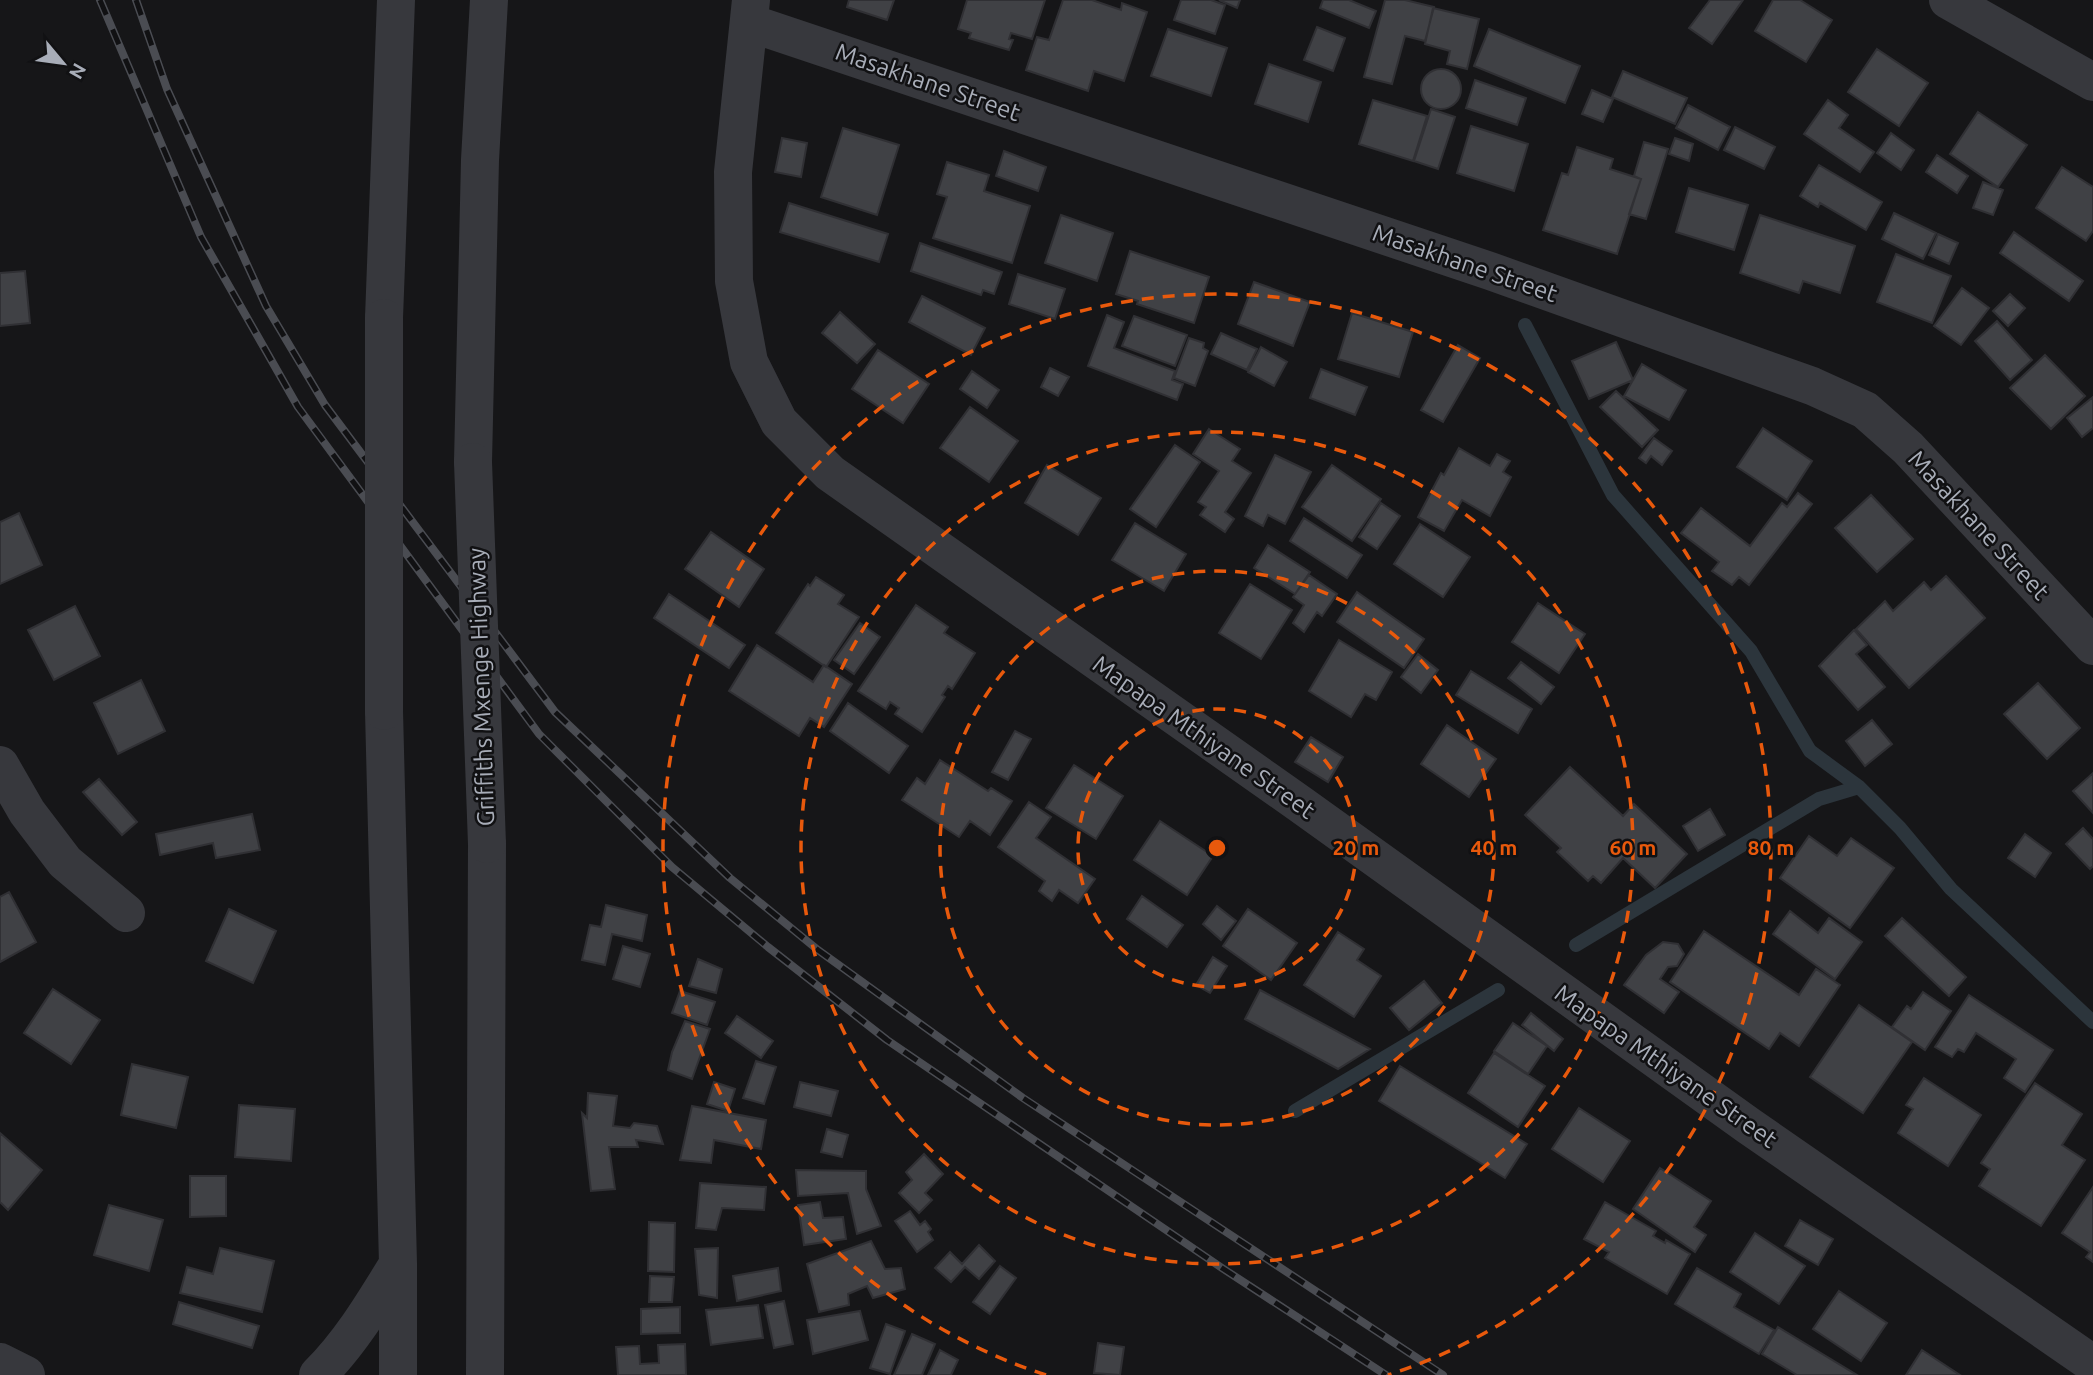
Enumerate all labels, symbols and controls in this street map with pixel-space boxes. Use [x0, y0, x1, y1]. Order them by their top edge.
north arrow [28, 28, 98, 98]
street label: Masakhane Street [832, 38, 1024, 126]
text: N [65, 60, 91, 83]
street label: Masakhane Street [1369, 219, 1561, 307]
street label: Masakhane Street [1903, 445, 2055, 605]
street label: Griffiths Mxenge Highway [463, 547, 499, 827]
street label: Mapapa Mthiyane Street [1088, 650, 1321, 824]
text: 20 m [1333, 835, 1379, 859]
text: 40 m [1471, 835, 1517, 859]
text: 60 m [1610, 835, 1656, 859]
text: 80 m [1748, 835, 1794, 859]
centre of rings [1205, 836, 1229, 860]
street label: Mapapa Mthiyane Street [1550, 979, 1783, 1153]

